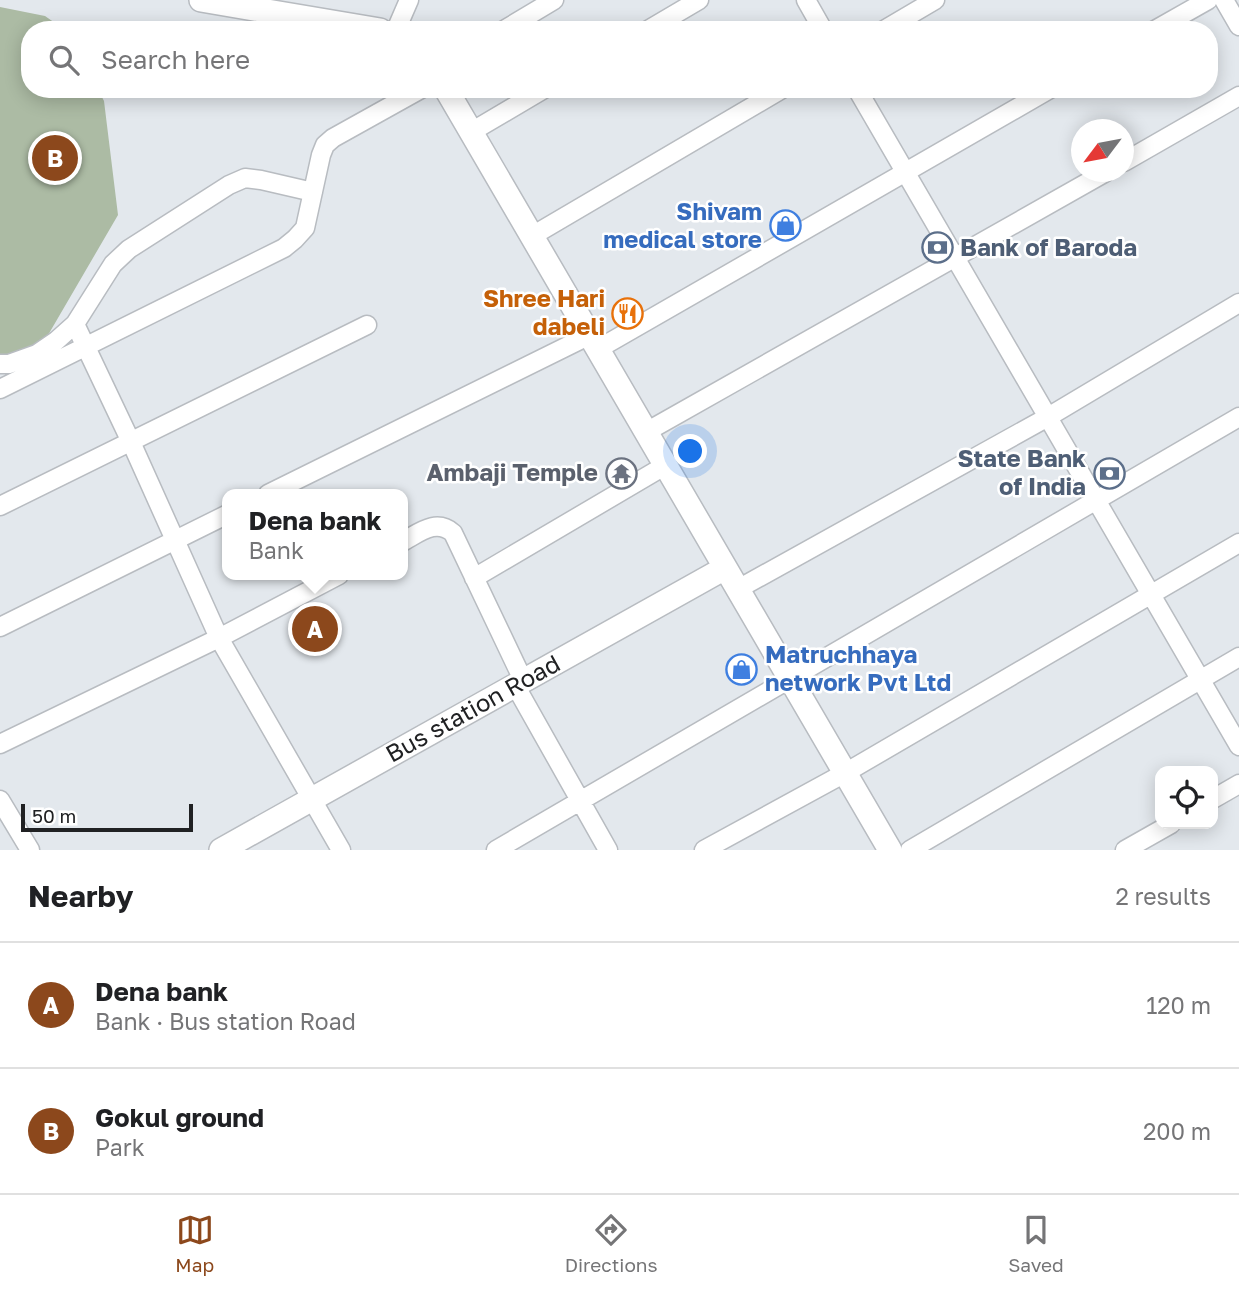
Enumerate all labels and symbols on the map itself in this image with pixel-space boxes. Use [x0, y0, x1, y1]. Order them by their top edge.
north arrow [1071, 119, 1134, 182]
pin: B [32, 132, 78, 184]
place label: Shivam medical store [603, 196, 762, 253]
shop icon: Shivam medical store [768, 209, 802, 243]
bank icon: Bank of Baroda [920, 231, 954, 265]
place label: Bank of Baroda [960, 232, 1137, 261]
place label: Shree Hari dabeli [483, 283, 605, 340]
restaurant icon: Shree Hari dabeli [611, 296, 645, 330]
your location [673, 434, 707, 468]
place label: State Bank of India [958, 443, 1086, 500]
temple icon: Ambaji Temple [604, 456, 638, 490]
bank icon: State Bank of India [1092, 456, 1126, 490]
place label: Ambaji Temple [426, 457, 598, 486]
pin: A [292, 603, 338, 655]
place label: Matruchhaya network Pvt Ltd [765, 639, 951, 696]
street label: Bus station Road [380, 648, 565, 768]
shop icon: Matruchhaya network Pvt Ltd [725, 652, 759, 686]
scale bar [21, 801, 192, 833]

